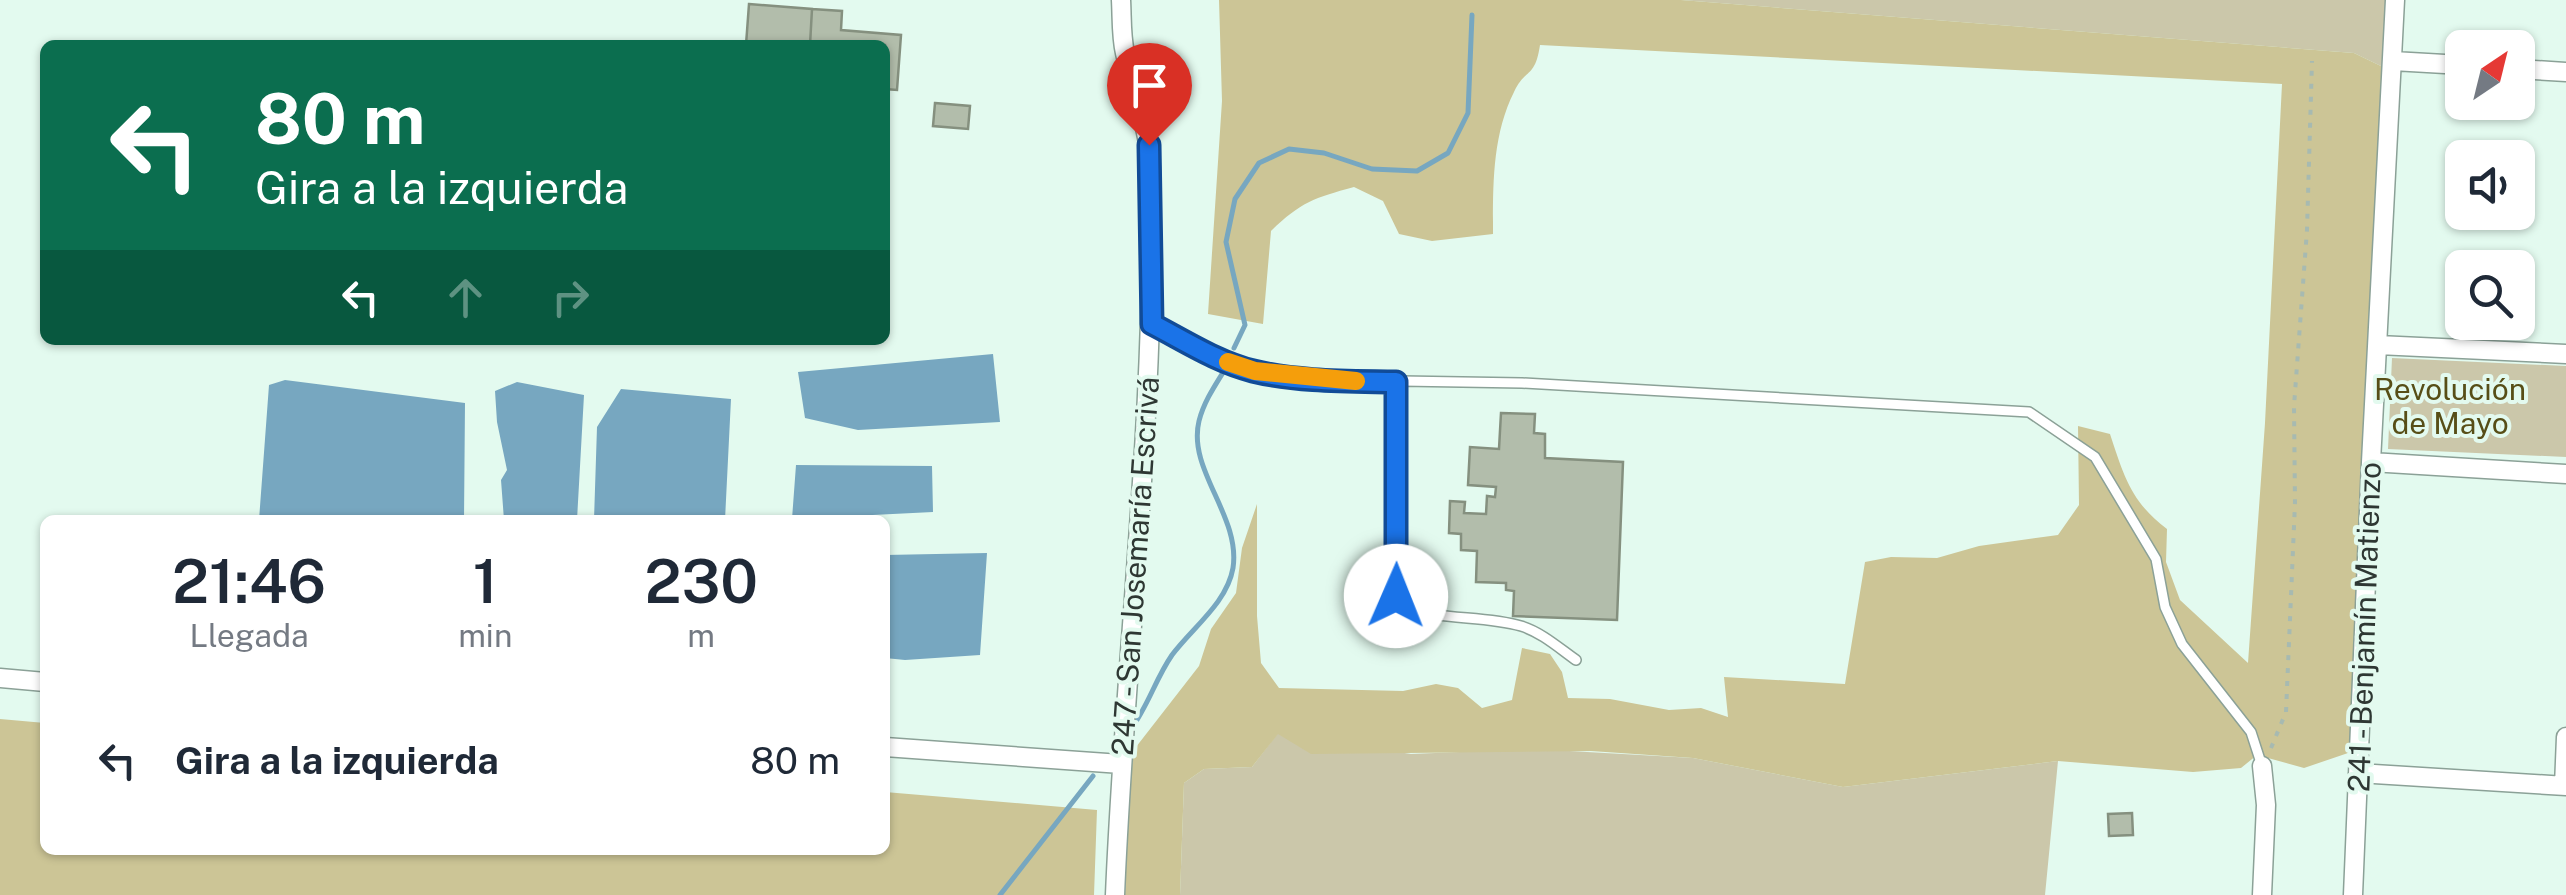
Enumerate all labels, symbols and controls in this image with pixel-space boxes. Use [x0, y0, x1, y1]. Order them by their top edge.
north arrow [2445, 30, 2535, 120]
map controls [2445, 30, 2535, 340]
pin [1107, 43, 1192, 146]
icon: arrive [1122, 58, 1177, 113]
text: 80 m [255, 77, 425, 160]
icon: left [90, 80, 220, 210]
button: sound [2445, 140, 2535, 230]
text: Gira a la izquierda [255, 161, 628, 214]
button: search [2445, 250, 2535, 340]
icon: left [333, 270, 388, 325]
icon: ahead [438, 270, 493, 325]
icon: right [543, 270, 598, 325]
park label: Revolución de Mayo [2374, 371, 2526, 441]
street label: 247 - San Josemaría Escrivá [1104, 375, 1166, 757]
street label: 241 - Benjamín Matienzo [2340, 461, 2388, 793]
position arrow [1344, 544, 1448, 648]
text: 21:46 [172, 546, 326, 617]
text: 1 [473, 546, 498, 617]
text: 230 [644, 546, 758, 617]
text: Llegada [189, 617, 309, 654]
text: min [458, 617, 512, 654]
text: m [687, 617, 715, 654]
icon: left [90, 733, 145, 788]
text: Gira a la izquierda [175, 738, 499, 783]
text: 80 m [750, 738, 840, 783]

